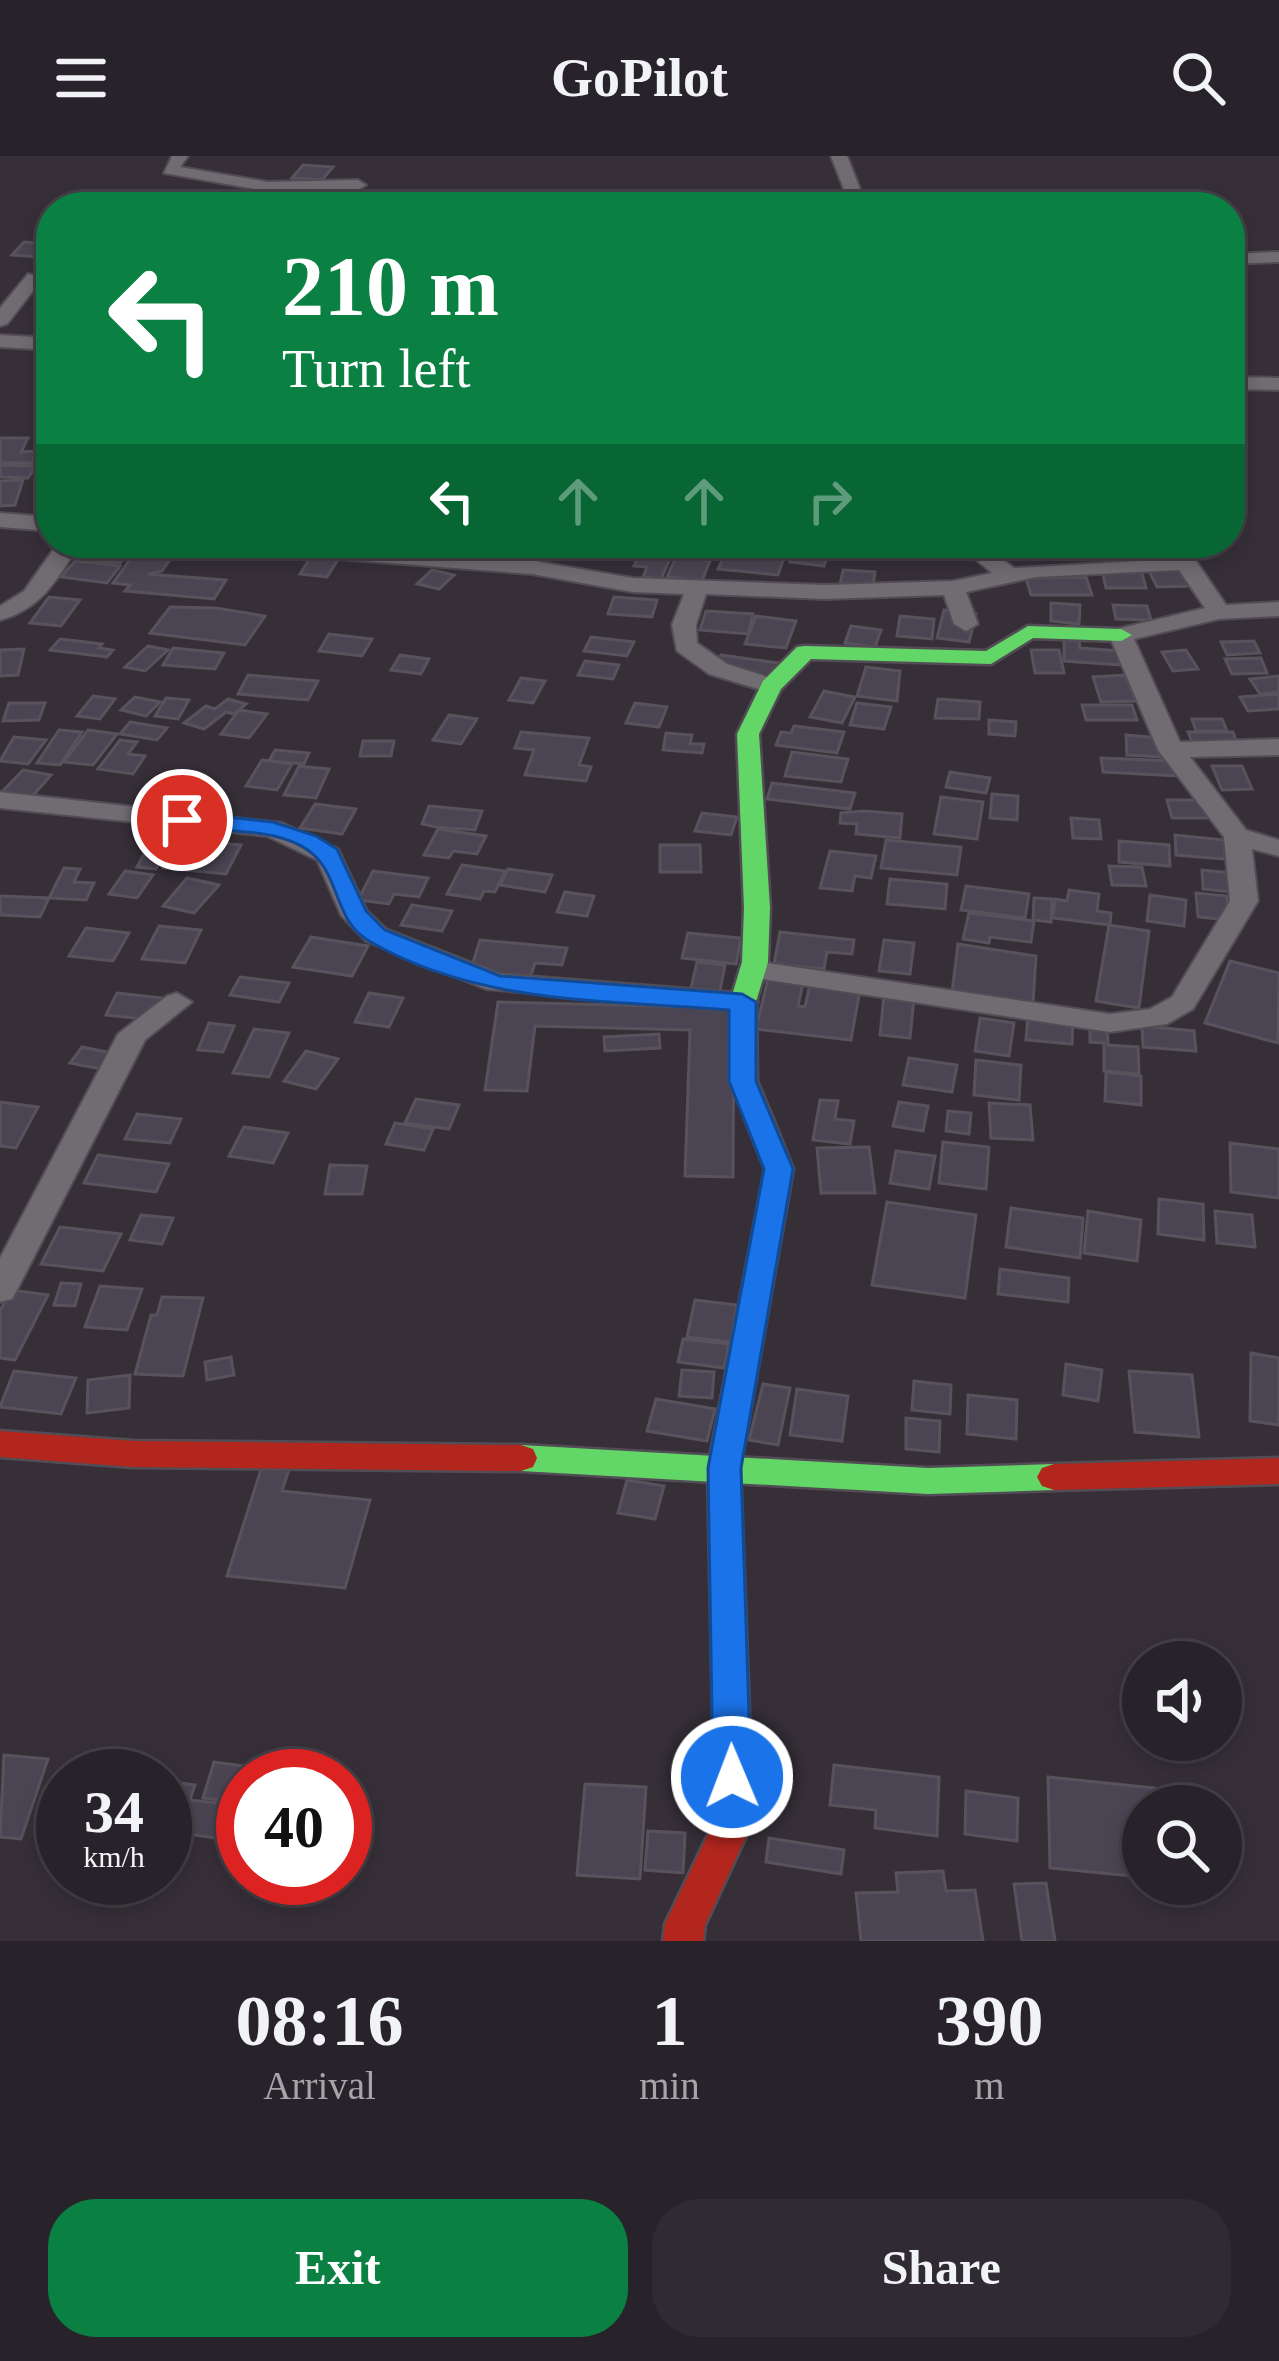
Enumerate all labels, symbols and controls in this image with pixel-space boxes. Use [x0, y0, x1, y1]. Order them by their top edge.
icon: menu [48, 45, 114, 111]
icon: search [1165, 45, 1231, 111]
text: GoPilot [551, 48, 728, 108]
icon: left [84, 240, 240, 396]
text: 210 m [282, 240, 499, 333]
text: Turn left [282, 339, 471, 399]
icon: left [419, 468, 485, 534]
icon: ahead [545, 468, 611, 534]
icon: ahead [671, 468, 737, 534]
icon: right [797, 468, 863, 534]
pin [131, 769, 233, 871]
icon: arrive [149, 787, 215, 853]
map controls [1122, 1641, 1242, 1905]
button: sound [1122, 1641, 1242, 1761]
position arrow [669, 1714, 795, 1840]
speed limit sign: 40 [216, 1749, 372, 1905]
text: 34 [84, 1779, 144, 1845]
button: search [1122, 1785, 1242, 1905]
text: km/h [83, 1840, 145, 1873]
text: 08:16 [236, 1981, 404, 2061]
text: 1 [651, 1981, 687, 2061]
text: 390 [935, 1981, 1043, 2061]
text: Arrival [263, 2064, 376, 2107]
text: min [639, 2064, 700, 2107]
text: m [974, 2064, 1005, 2107]
button: Exit [48, 2199, 628, 2337]
button: Share [652, 2199, 1231, 2337]

